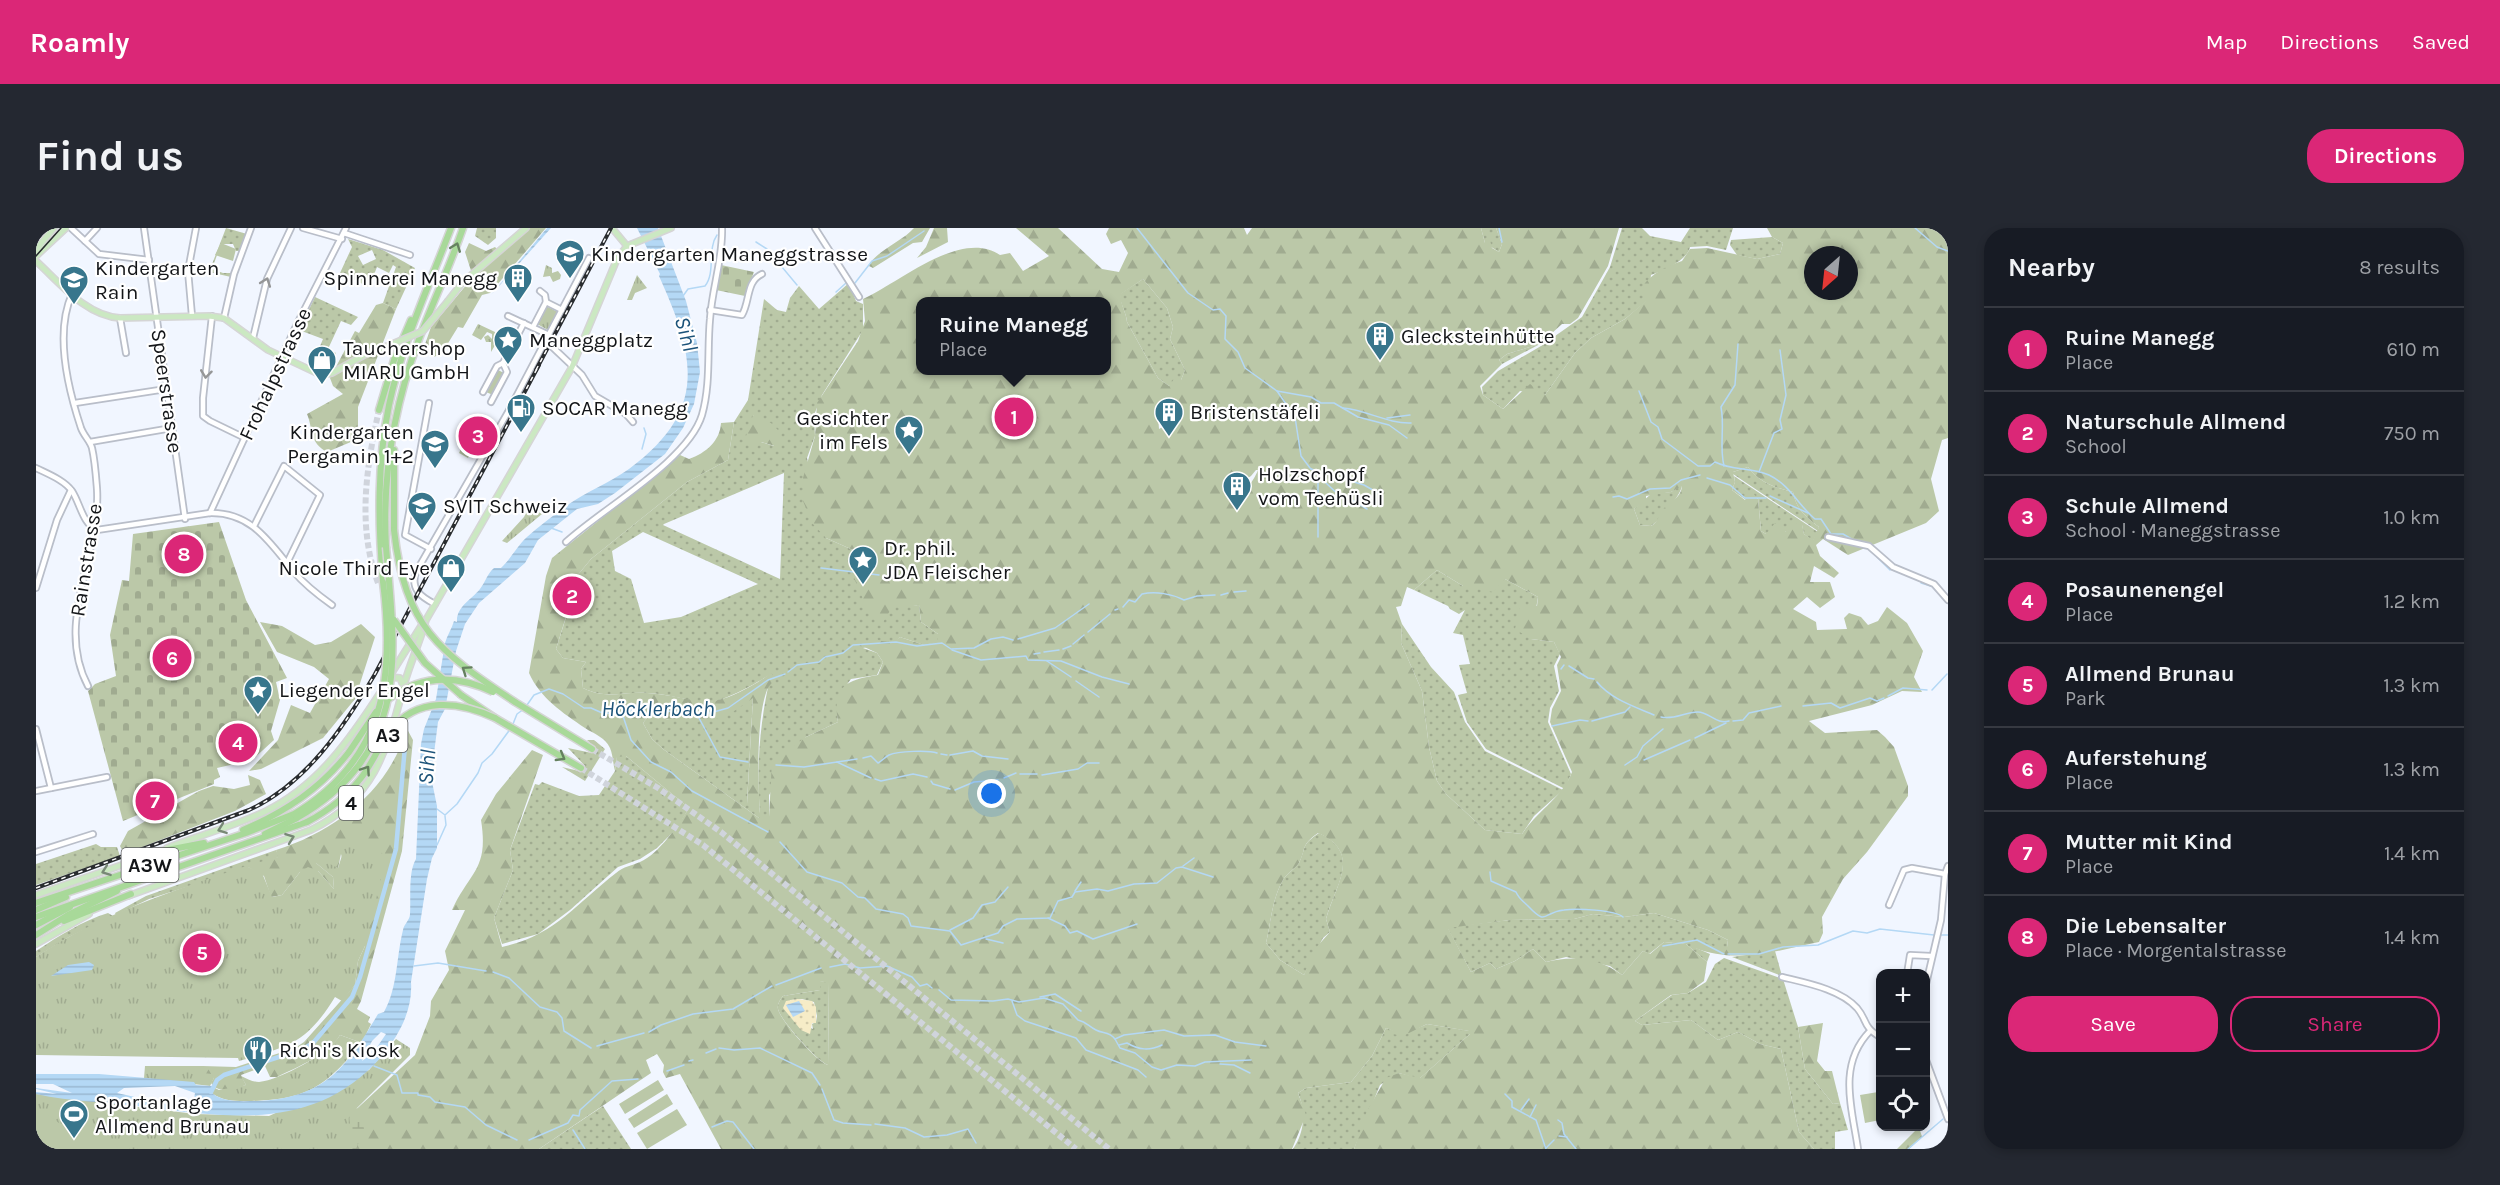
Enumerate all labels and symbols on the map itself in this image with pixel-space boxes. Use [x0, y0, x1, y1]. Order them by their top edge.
school or university icon: Kindergarten Maneggstrasse [554, 238, 586, 280]
one-way arrow [449, 242, 461, 253]
place label: Kindergarten Maneggstrasse [591, 242, 868, 266]
north arrow [1804, 246, 1858, 300]
place label: Kindergarten Rain [95, 256, 220, 304]
building icon: Spinnerei Manegg [502, 262, 534, 304]
school or university icon: Kindergarten Rain [58, 264, 90, 306]
place label: Spinnerei Manegg [324, 266, 497, 290]
one-way arrow [259, 277, 272, 287]
street label: Frohalpstrasse [234, 304, 316, 444]
water label: Sihl [669, 313, 703, 355]
building icon: Glecksteinhütte [1364, 320, 1396, 362]
place icon: Maneggplatz [492, 324, 524, 366]
place label: Glecksteinhütte [1401, 324, 1554, 348]
street label: Speerstrasse [146, 327, 188, 455]
place label: Maneggplatz [529, 328, 653, 352]
place label: Tauchershop MIARU GmbH [343, 336, 470, 384]
shop icon: Tauchershop MIARU GmbH [306, 344, 338, 386]
one-way arrow [200, 369, 212, 378]
fuel station icon: SOCAR Manegg [505, 392, 537, 434]
pin: 1 [994, 394, 1034, 440]
place label: SOCAR Manegg [542, 396, 688, 420]
building icon: Bristenstäfeli [1153, 396, 1185, 438]
place label: Bristenstäfeli [1190, 400, 1320, 424]
place label: Gesichter im Fels [797, 406, 888, 454]
pin: 3 [458, 414, 498, 458]
place icon: Gesichter im Fels [893, 414, 925, 456]
place label: Kindergarten Pergamin 1+2 [287, 420, 414, 468]
school or university icon: Kindergarten Pergamin 1+2 [419, 428, 451, 470]
place label: Holzschopf vom Teehüsli [1258, 462, 1384, 510]
building icon: Holzschopf vom Teehüsli [1221, 470, 1253, 512]
school or university icon: SVIT Schweiz [406, 490, 438, 532]
place label: SVIT Schweiz [443, 494, 567, 518]
street label: Rainstrasse [65, 502, 107, 618]
pin: 8 [164, 532, 204, 576]
place label: Dr. phil. JDA Fleischer [884, 536, 1011, 584]
place icon: Dr. phil. JDA Fleischer [847, 544, 879, 586]
shop icon: Nicole Third Eye [435, 552, 467, 594]
place label: Nicole Third Eye [279, 556, 430, 580]
pin: 2 [552, 574, 592, 619]
pin: 6 [152, 636, 192, 680]
one-way arrow [462, 666, 473, 677]
place icon: Liegender Engel [242, 674, 274, 716]
place label: Liegender Engel [279, 678, 430, 702]
water label: Höcklerbach [601, 696, 715, 722]
road number: A3 [368, 718, 408, 752]
pin: 4 [218, 720, 258, 766]
water label: Sihl [413, 748, 441, 786]
one-way arrow [555, 749, 565, 761]
one-way arrow [359, 766, 370, 777]
pin: 7 [136, 778, 174, 824]
your location [977, 779, 1006, 808]
road number: 4 [339, 786, 363, 820]
one-way arrow [217, 821, 228, 834]
one-way arrow [284, 833, 295, 846]
road number: A3W [122, 848, 178, 882]
one-way arrow [101, 863, 111, 876]
pin: 5 [182, 930, 222, 976]
restaurant icon: Richi's Kiosk [242, 1034, 274, 1076]
place label: Richi's Kiosk [279, 1038, 400, 1062]
place label: Sportanlage Allmend Brunau [95, 1090, 250, 1138]
sports icon: Sportanlage Allmend Brunau [58, 1098, 90, 1140]

